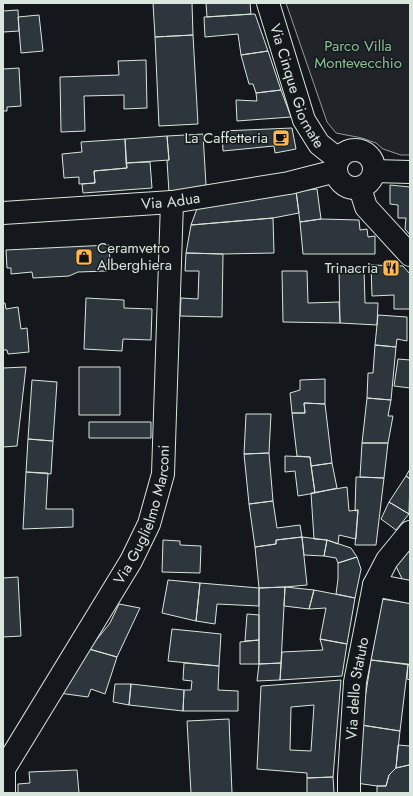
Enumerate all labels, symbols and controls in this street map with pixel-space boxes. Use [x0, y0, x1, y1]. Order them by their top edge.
street label: Via Cinque Giornate [264, 21, 330, 153]
park label: Parco Villa Montevecchio [314, 35, 402, 74]
place label: La Caffetteria [185, 127, 268, 149]
cafe icon: La Caffetteria [271, 128, 291, 148]
street label: Via Adua [140, 187, 202, 215]
place label: Ceramvetro Alberghiera [97, 237, 172, 276]
shop icon: Ceramvetro Alberghiera [74, 247, 94, 267]
place label: Trinacria [325, 257, 378, 279]
restaurant icon: Trinacria [381, 258, 401, 278]
street label: Via Guglielmo Marconi [108, 444, 175, 589]
street label: Via dello Statuto [340, 635, 375, 741]

